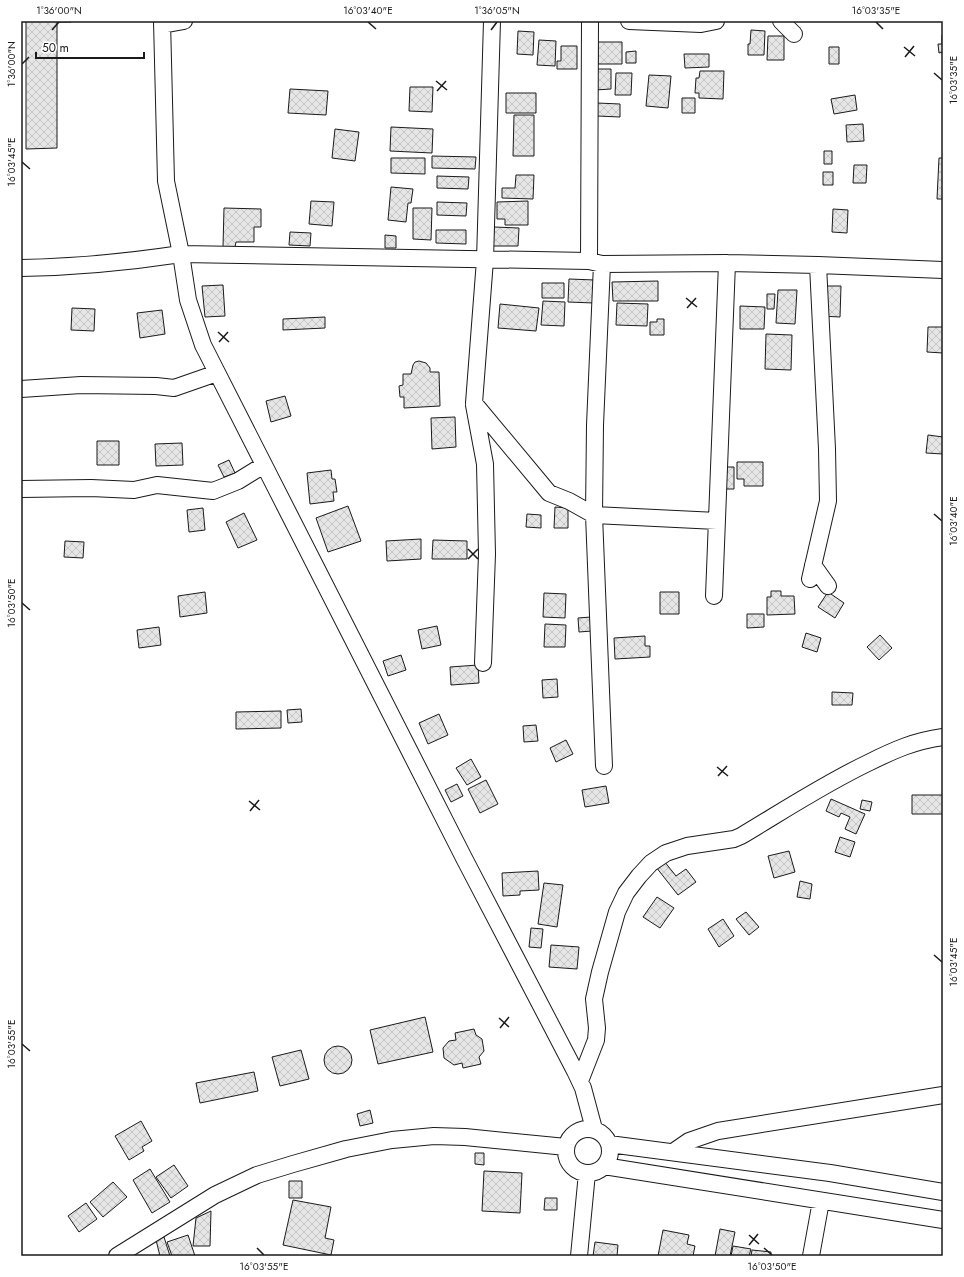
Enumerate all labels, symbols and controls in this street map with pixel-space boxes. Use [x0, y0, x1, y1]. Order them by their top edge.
text: 1°36'00"N [36, 3, 82, 18]
text: 16°03'40"E [343, 3, 393, 18]
text: 1°36'05"N [474, 3, 520, 18]
text: 16°03'35"E [852, 3, 900, 18]
scale bar [36, 34, 144, 60]
text: 50 m [42, 39, 69, 57]
text: 1°36'00"N [4, 41, 19, 87]
text: 16°03'35"E [946, 56, 961, 104]
text: 16°03'45"E [4, 138, 19, 186]
text: 16°03'40"E [946, 496, 961, 546]
text: 16°03'50"E [4, 578, 19, 628]
text: 16°03'45"E [946, 938, 961, 986]
text: 16°03'55"E [4, 1020, 19, 1068]
text: 16°03'55"E [240, 1259, 288, 1274]
text: 16°03'50"E [747, 1259, 797, 1274]

